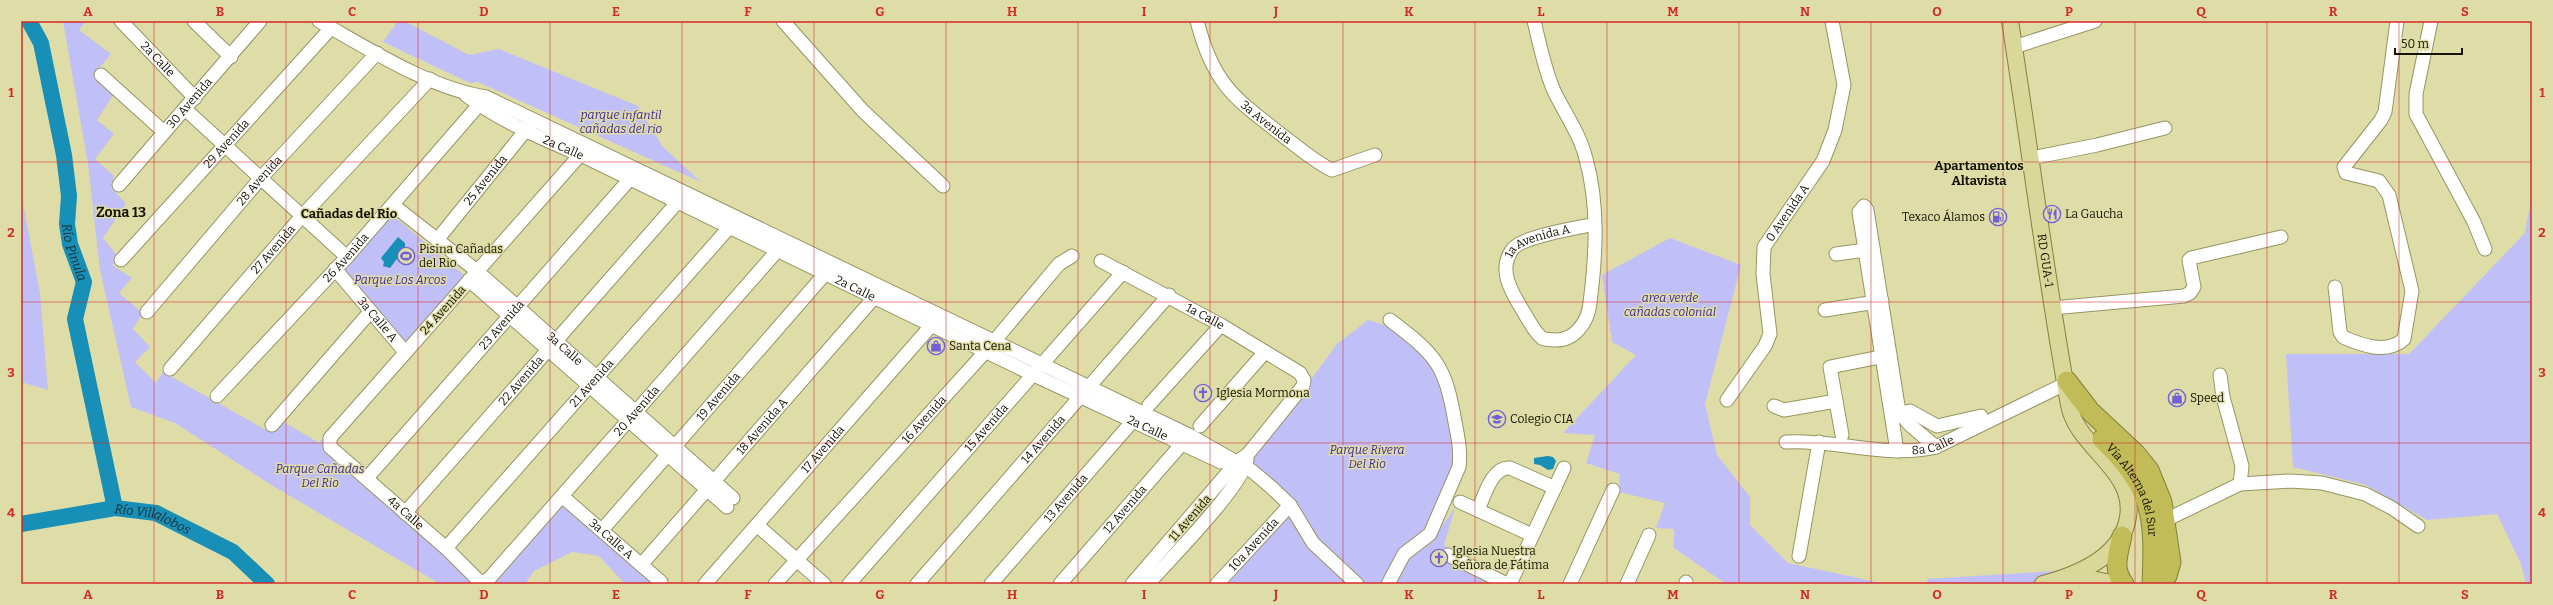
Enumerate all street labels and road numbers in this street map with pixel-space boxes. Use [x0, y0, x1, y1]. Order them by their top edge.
street label: 2a Calle [138, 39, 178, 80]
street label: 30 Avenida [164, 75, 215, 131]
street label: 3a Avenida [1238, 98, 1295, 147]
street label: 29 Avenida [201, 116, 252, 171]
street label: 2a Calle [541, 133, 586, 163]
street label: 25 Avenida [461, 152, 510, 208]
street label: 28 Avenida [234, 153, 285, 208]
street label: 0 Avenida A [1763, 181, 1812, 244]
street label: 27 Avenida [248, 222, 298, 277]
street label: 1a Avenida A [1502, 222, 1572, 260]
street label: 26 Avenida [320, 230, 372, 285]
street label: RD GUA-1 [2034, 233, 2056, 288]
street label: 2a Calle [833, 273, 878, 304]
street label: 24 Avenida [417, 282, 469, 337]
street label: 3a Calle A [355, 294, 401, 345]
street label: 23 Avenida [476, 297, 527, 352]
street label: 1a Calle [1184, 301, 1227, 332]
street label: 3a Calle [544, 329, 585, 368]
street label: 22 Avenida [496, 353, 547, 408]
street label: 21 Avenida [567, 356, 617, 410]
street label: 19 Avenida [693, 369, 743, 424]
street label: 20 Avenida [611, 383, 663, 439]
street label: 16 Avenida [899, 392, 950, 446]
street label: 18 Avenida A [733, 395, 791, 458]
street label: 15 Avenida [962, 401, 1011, 455]
street label: 14 Avenida [1018, 412, 1068, 466]
street label: 2a Calle [1125, 412, 1170, 443]
street label: 17 Avenida [798, 422, 848, 476]
street label: 8a Calle [1911, 432, 1956, 458]
street label: Vía Alterna del Sur [2103, 441, 2160, 538]
street label: 13 Avenida [1041, 471, 1091, 525]
street label: 12 Avenida [1100, 482, 1150, 536]
street label: 11 Avenida [1166, 491, 1214, 544]
street label: 4a Calle [385, 493, 427, 532]
street label: 10a Avenida [1226, 515, 1282, 574]
street label: 3a Calle A [586, 516, 637, 562]

